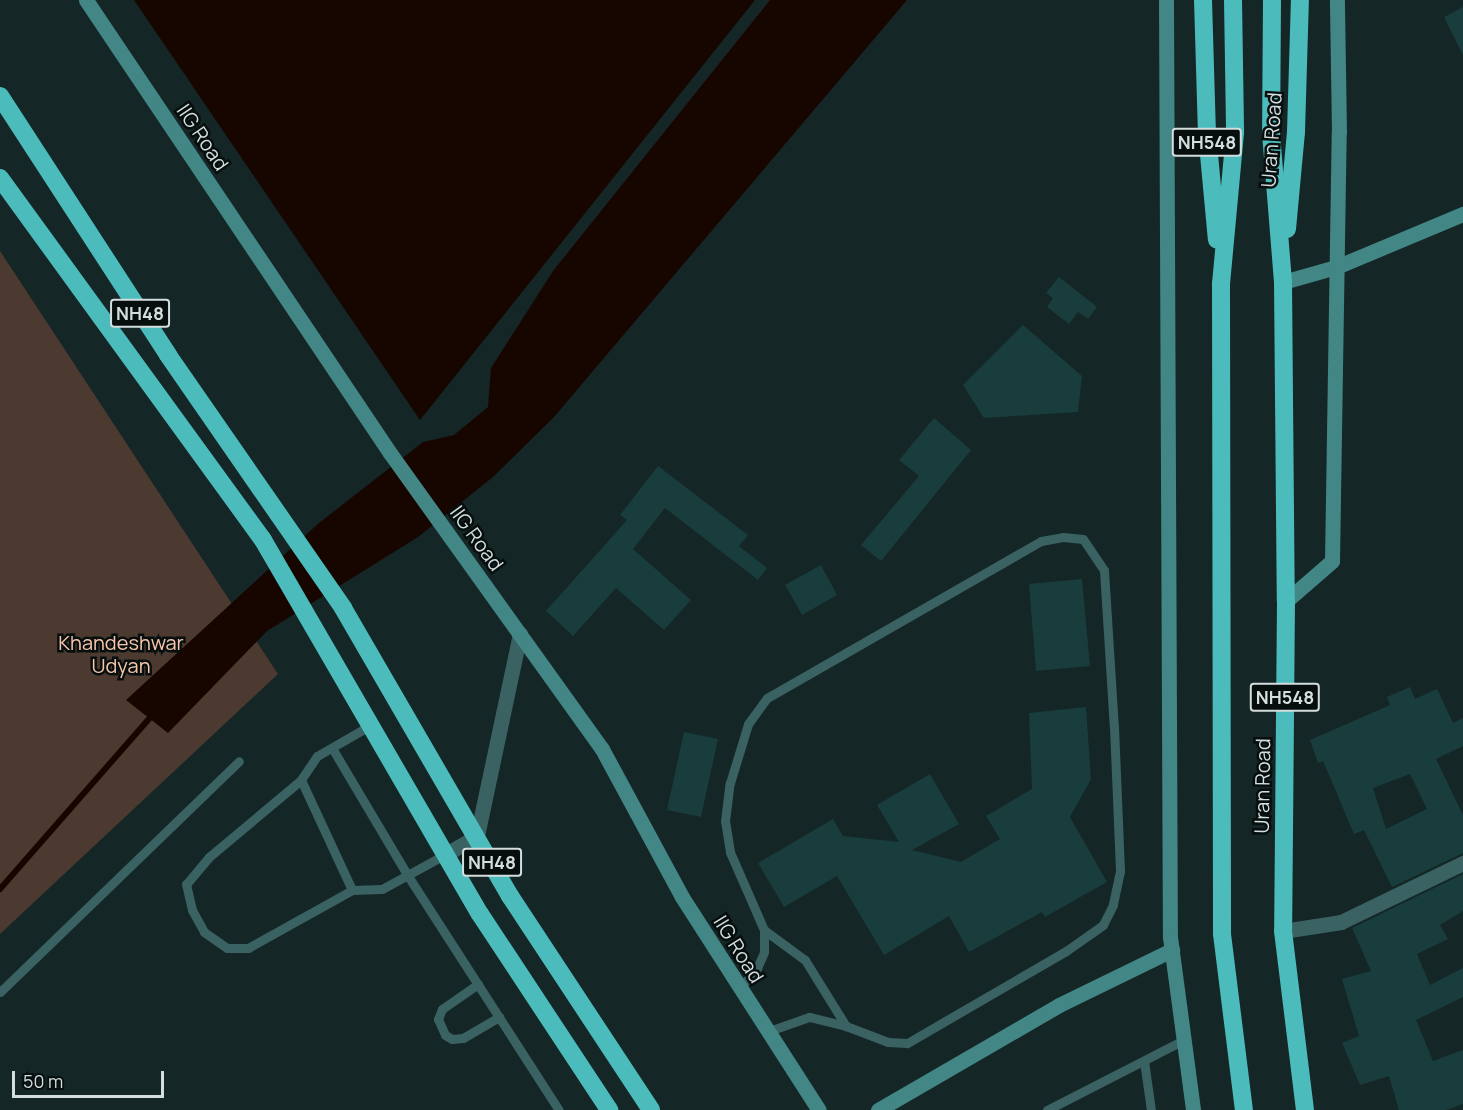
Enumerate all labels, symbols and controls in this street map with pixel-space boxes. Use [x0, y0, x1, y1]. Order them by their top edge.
street label: Uran Road [1256, 92, 1286, 188]
street label: IIG Road [172, 99, 234, 175]
road number: NH548 [1171, 127, 1243, 157]
road number: NH48 [110, 298, 170, 328]
street label: IIG Road [445, 501, 509, 575]
park label: Khandeshwar Udyan [58, 631, 184, 678]
road number: NH548 [1249, 682, 1321, 712]
street label: Uran Road [1249, 738, 1275, 834]
road number: NH48 [462, 847, 522, 877]
street label: IIG Road [709, 911, 769, 987]
scale bar [15, 1059, 166, 1097]
text: 50 m [23, 1069, 63, 1093]

